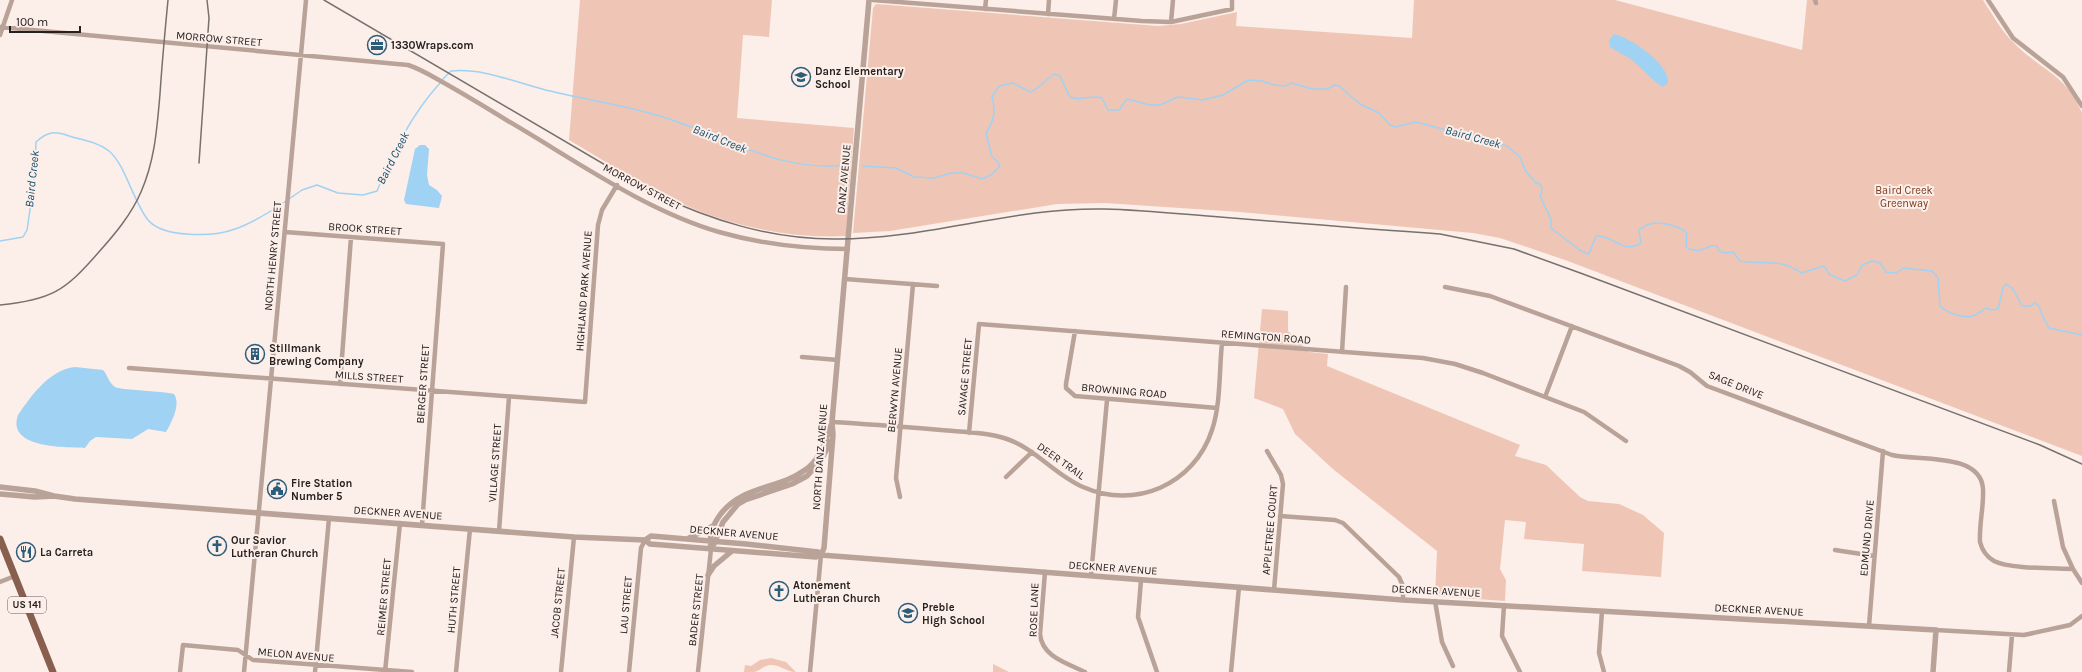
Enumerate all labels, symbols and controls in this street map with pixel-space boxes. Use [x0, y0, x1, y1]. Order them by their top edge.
scale bar [10, 8, 80, 34]
text: 100 m [16, 15, 48, 29]
street label: MORROW STREET [175, 29, 263, 49]
office icon: 1330Wraps.com [366, 34, 388, 56]
place label: 1330Wraps.com [391, 39, 474, 52]
place label: Danz Elementary School [815, 65, 904, 91]
school or university icon: Danz Elementary School [790, 66, 812, 88]
water label: Baird Creek [691, 122, 750, 157]
water label: Baird Creek [1444, 123, 1503, 151]
water label: Baird Creek [374, 129, 413, 187]
street label: DANZ AVENUE [834, 144, 854, 214]
water label: Baird Creek [22, 149, 42, 208]
street label: MORROW STREET [601, 161, 684, 213]
park label: Baird Creek Greenway [1875, 184, 1933, 210]
street label: NORTH HENRY STREET [262, 200, 284, 311]
street label: BROOK STREET [328, 220, 403, 238]
street label: HIGHLAND PARK AVENUE [573, 230, 595, 352]
street label: REMINGTON ROAD [1221, 327, 1311, 347]
street label: SAVAGE STREET [955, 337, 975, 416]
place label: Stillmank Brewing Company [269, 342, 364, 368]
building icon: Stillmank Brewing Company [244, 343, 266, 365]
street label: BERGER STREET [414, 344, 432, 424]
street label: BERWYN AVENUE [885, 347, 905, 433]
street label: MILLS STREET [334, 368, 404, 386]
street label: SAGE DRIVE [1707, 368, 1765, 402]
street label: BROWNING ROAD [1081, 381, 1167, 401]
street label: NORTH DANZ AVENUE [810, 404, 830, 510]
street label: VILLAGE STREET [486, 423, 504, 503]
street label: DEER TRAIL [1034, 440, 1088, 483]
place label: Fire Station Number 5 [291, 477, 352, 503]
public building icon: Fire Station Number 5 [266, 478, 288, 500]
street label: APPLETREE COURT [1260, 484, 1280, 576]
street label: EDMUND DRIVE [1857, 499, 1877, 577]
street label: DECKNER AVENUE [353, 503, 443, 523]
street label: DECKNER AVENUE [689, 523, 779, 543]
place label: Our Savior Lutheran Church [231, 534, 318, 560]
church icon: Our Savior Lutheran Church [206, 535, 228, 557]
restaurant icon: La Carreta [15, 541, 37, 563]
place label: La Carreta [40, 546, 93, 559]
street label: REIMER STREET [374, 557, 394, 636]
street label: DECKNER AVENUE [1068, 558, 1158, 578]
street label: HUTH STREET [445, 566, 463, 634]
street label: JACOB STREET [548, 567, 568, 639]
street label: BADER STREET [686, 573, 706, 647]
street label: LAU STREET [617, 575, 635, 634]
place label: Atonement Lutheran Church [793, 579, 880, 605]
church icon: Atonement Lutheran Church [768, 580, 790, 602]
street label: DECKNER AVENUE [1391, 582, 1481, 600]
street label: ROSE LANE [1027, 583, 1041, 637]
road number: US 141 [8, 597, 46, 613]
place label: Preble High School [922, 601, 985, 627]
street label: DECKNER AVENUE [1714, 601, 1804, 619]
school or university icon: Preble High School [897, 602, 919, 624]
street label: MELON AVENUE [257, 645, 335, 665]

